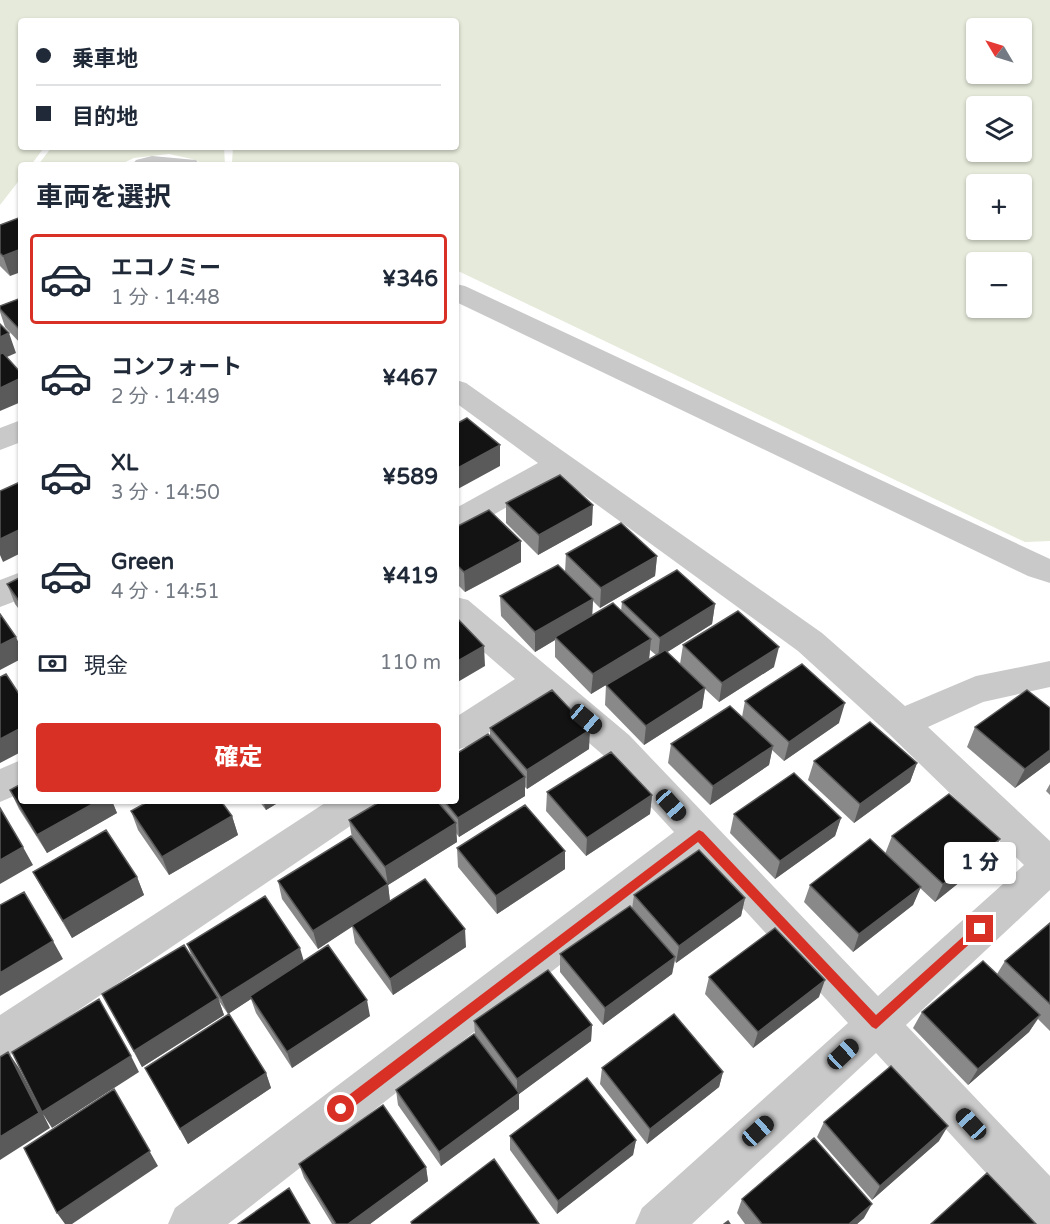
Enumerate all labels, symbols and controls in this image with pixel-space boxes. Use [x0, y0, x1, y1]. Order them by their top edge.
north arrow [966, 18, 1032, 84]
map controls [966, 18, 1032, 318]
text: 乗車地 [72, 46, 138, 72]
button: layers [966, 96, 1032, 162]
text: 目的地 [72, 104, 138, 130]
button: + [966, 174, 1032, 240]
text: 車両を選択 [36, 181, 171, 214]
icon: car [39, 252, 93, 306]
button: − [966, 252, 1032, 318]
text: エコノミー [111, 255, 221, 281]
text: ¥346 [382, 266, 438, 292]
text: 1 分 · 14:48 [111, 286, 220, 310]
icon: car [39, 351, 93, 405]
text: コンフォート [111, 354, 242, 380]
text: ¥467 [382, 365, 438, 391]
text: 2 分 · 14:49 [111, 385, 220, 409]
icon: car [39, 450, 93, 504]
text: XL [111, 450, 138, 476]
text: ¥589 [382, 464, 438, 490]
text: 3 分 · 14:50 [111, 481, 220, 505]
icon: car [39, 549, 93, 603]
text: Green [111, 549, 174, 575]
text: ¥419 [382, 563, 438, 589]
text: 4 分 · 14:51 [111, 580, 220, 604]
icon: cash [36, 647, 69, 680]
text: 110 m [380, 651, 441, 675]
text: 現金 [84, 653, 128, 679]
car [566, 701, 606, 737]
button: 確定 [36, 723, 441, 792]
car [652, 786, 690, 824]
callout: 1 分 [944, 842, 1016, 884]
text: 1 分 [961, 851, 999, 875]
route end [966, 915, 993, 942]
car [824, 1035, 862, 1073]
route start [327, 1095, 354, 1122]
car [952, 1105, 990, 1143]
car [739, 1112, 777, 1150]

